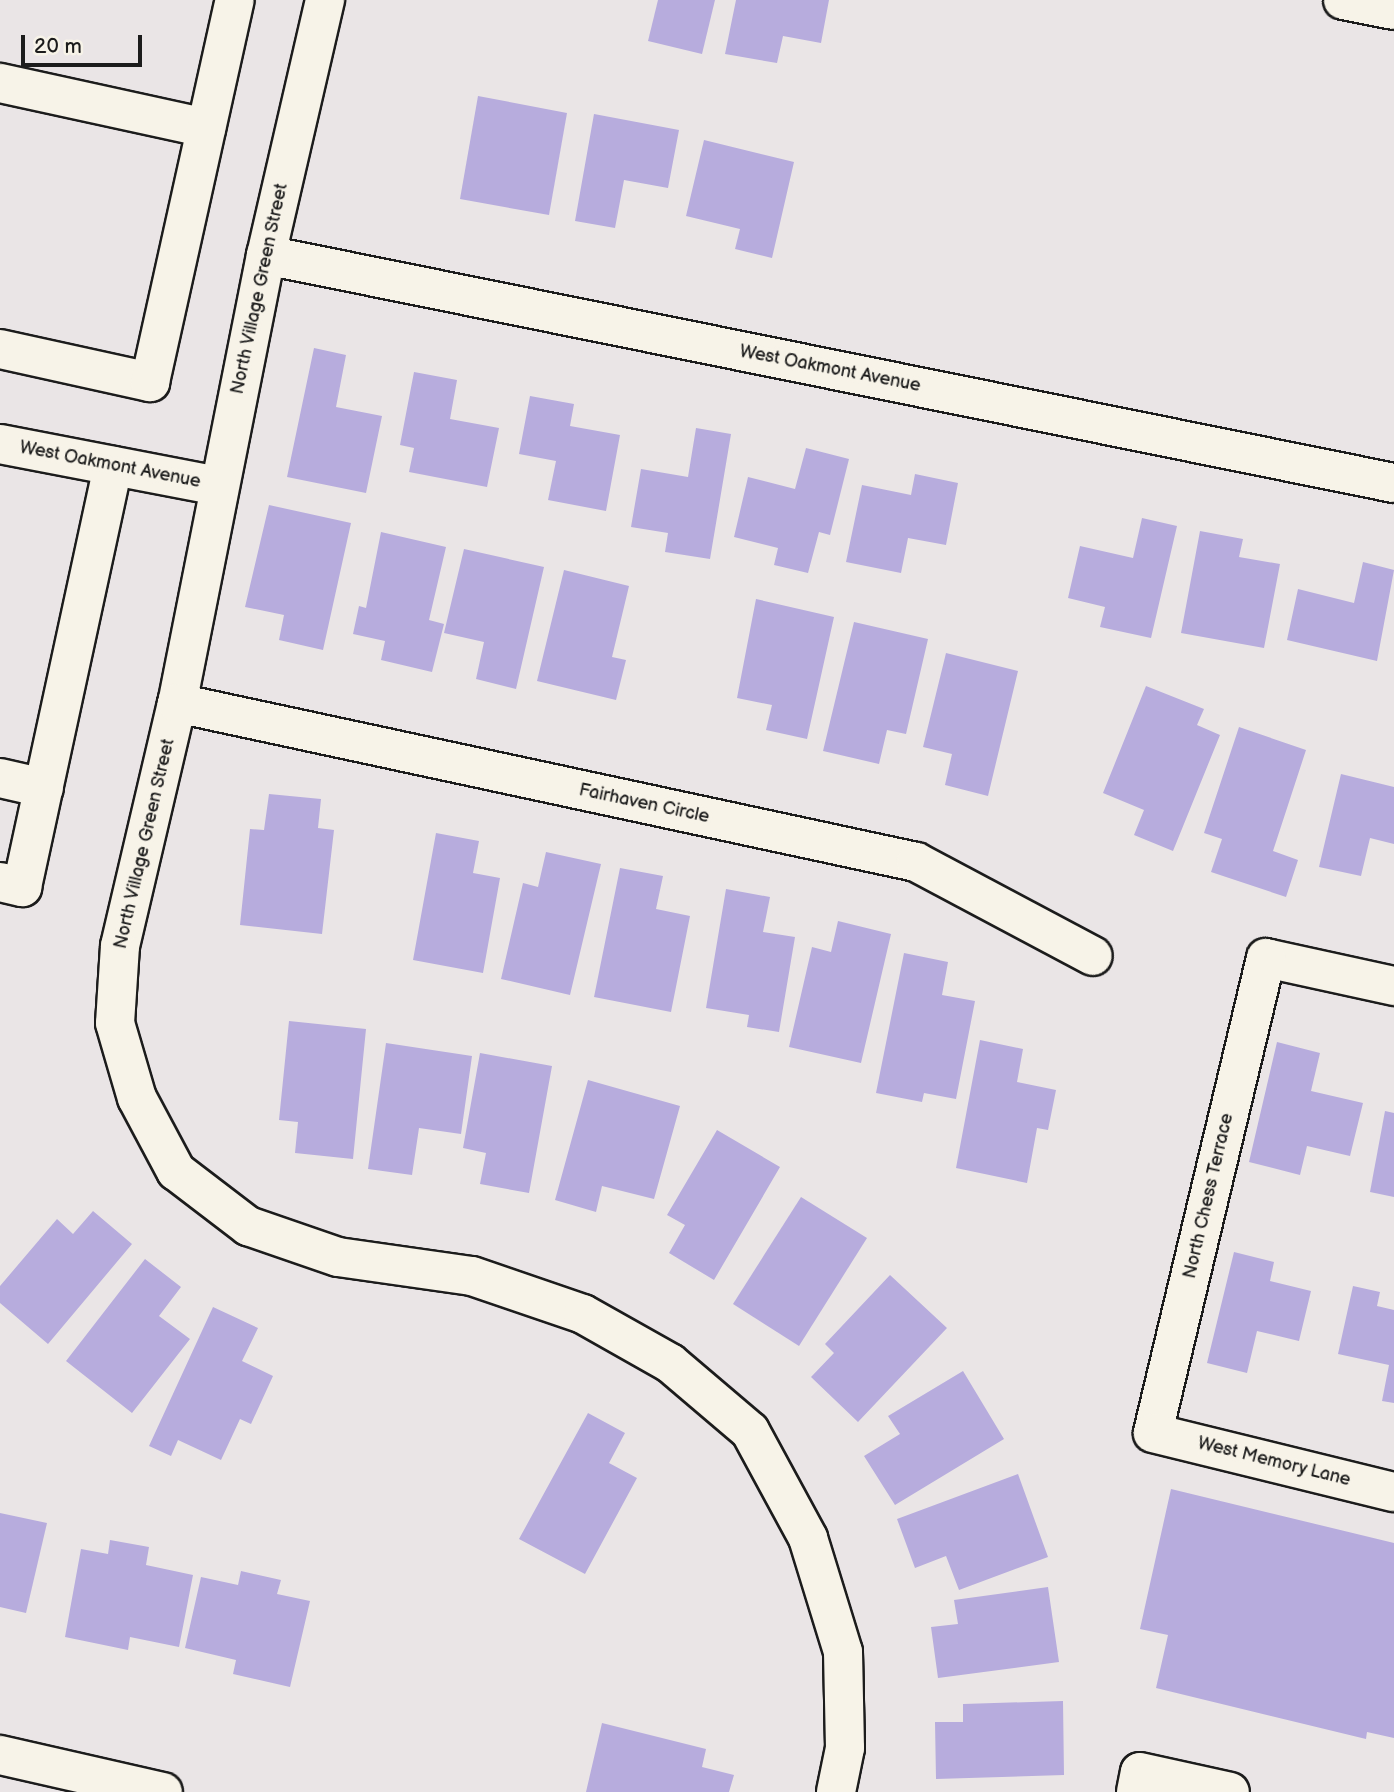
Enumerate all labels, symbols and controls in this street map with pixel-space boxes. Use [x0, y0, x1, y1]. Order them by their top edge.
scale bar [24, 21, 145, 65]
text: 20 m [34, 34, 82, 59]
street label: North Village Green Street [227, 181, 293, 397]
street label: West Oakmont Avenue [738, 341, 922, 397]
street label: West Oakmont Avenue [18, 437, 202, 493]
street label: North Village Green Street [110, 737, 180, 951]
street label: Fairhaven Circle [577, 780, 711, 828]
street label: North Chess Terrace [1179, 1111, 1239, 1281]
street label: West Memory Lane [1195, 1432, 1353, 1492]

